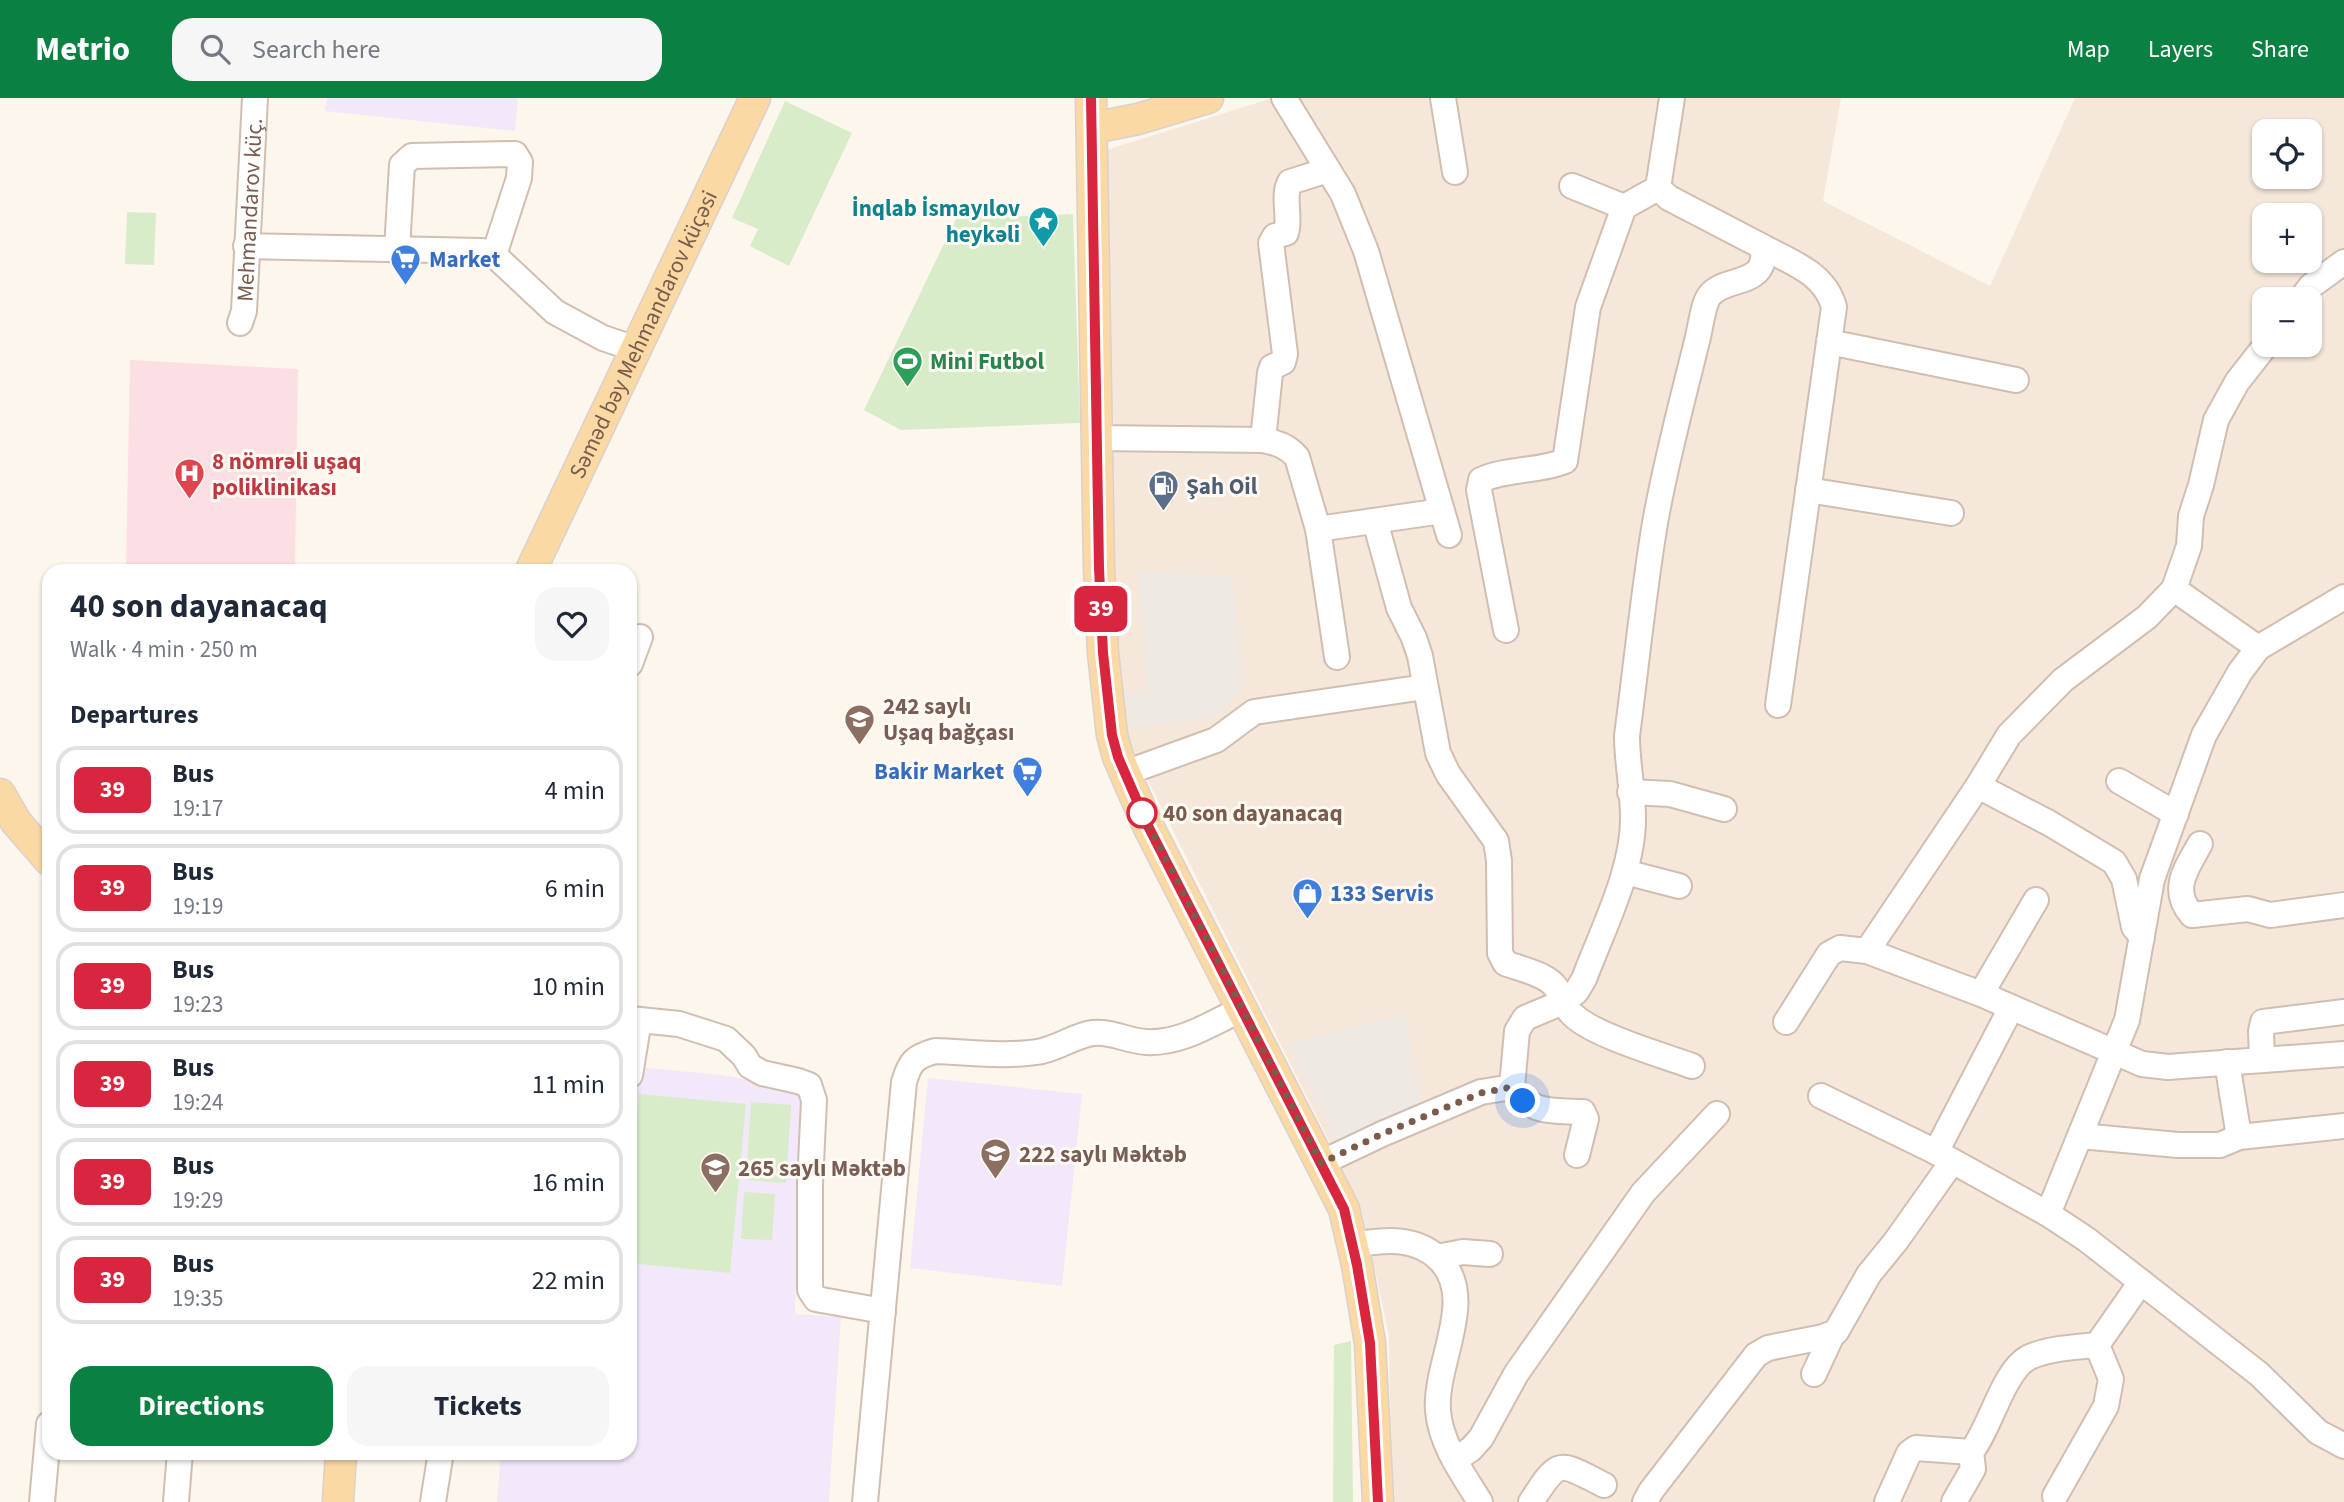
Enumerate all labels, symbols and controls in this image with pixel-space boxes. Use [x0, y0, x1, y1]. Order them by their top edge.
search box [172, 18, 662, 81]
text: Metrio [35, 26, 130, 73]
icon: search [196, 30, 234, 68]
text: Search here [252, 31, 380, 68]
text: Map [2067, 32, 2110, 67]
text: Layers [2148, 32, 2213, 67]
text: Share [2251, 32, 2309, 67]
street label: Mehmandarov küç. [229, 117, 271, 302]
map controls [2252, 119, 2322, 357]
button: locate [2252, 119, 2322, 189]
street label: Səməd bəy Mehmandarov küçəsi [561, 185, 726, 484]
place label: İnqlab İsmayılov heykəli [852, 192, 1020, 251]
button: + [2252, 203, 2322, 273]
place icon: İnqlab İsmayılov heykəli [1026, 204, 1060, 248]
supermarket icon: Market [389, 242, 423, 286]
place label: Market [429, 243, 500, 276]
button: − [2252, 287, 2322, 357]
sports icon: Mini Futbol [890, 344, 924, 388]
place label: Mini Futbol [930, 345, 1044, 378]
place label: 8 nömrəli uşaq poliklinikası [212, 445, 362, 504]
hospital icon: 8 nömrəli uşaq poliklinikası [172, 457, 206, 501]
fuel station icon: Şah Oil [1146, 469, 1180, 513]
place label: Şah Oil [1186, 470, 1258, 503]
text: 40 son dayanacaq [70, 583, 328, 630]
line badge: 39 [1070, 586, 1132, 632]
button: heart [535, 587, 609, 661]
text: 39 [1088, 591, 1114, 626]
text: Walk · 4 min · 250 m [70, 633, 258, 666]
place label: 242 saylı Uşaq bağçası [883, 690, 1014, 749]
text: Departures [70, 696, 198, 733]
school or university icon: 242 saylı Uşaq bağçası [843, 702, 877, 746]
supermarket icon: Bakir Market [1010, 754, 1044, 798]
text: Bus [172, 755, 214, 792]
place label: Bakir Market [874, 755, 1004, 788]
text: 39 [100, 772, 125, 807]
text: 4 min [545, 772, 605, 809]
text: 19:17 [172, 792, 223, 825]
place label: 40 son dayanacaq [1163, 797, 1343, 830]
marker: 40 son dayanacaq [1127, 798, 1157, 828]
text: Bus [172, 853, 214, 890]
text: 39 [100, 870, 125, 905]
text: 6 min [545, 870, 605, 907]
shop icon: 133 Servis [1290, 876, 1324, 920]
place label: 133 Servis [1330, 877, 1434, 910]
text: 19:19 [172, 890, 223, 923]
text: Bus [172, 951, 214, 988]
text: 39 [100, 968, 125, 1003]
text: 10 min [532, 968, 605, 1005]
text: 19:23 [172, 988, 223, 1021]
text: Bus [172, 1049, 214, 1086]
text: 39 [100, 1066, 125, 1101]
text: 11 min [532, 1066, 605, 1103]
your location [1505, 1083, 1540, 1118]
text: 19:24 [172, 1086, 223, 1119]
school or university icon: 222 saylı Məktəb [979, 1137, 1013, 1181]
place label: 222 saylı Məktəb [1019, 1138, 1187, 1171]
text: Bus [172, 1147, 214, 1184]
school or university icon: 265 saylı Məktəb [698, 1151, 732, 1195]
place label: 265 saylı Məktəb [738, 1152, 906, 1185]
text: 39 [100, 1164, 125, 1199]
text: 16 min [532, 1164, 605, 1201]
text: 19:29 [172, 1184, 223, 1217]
text: Bus [172, 1245, 214, 1282]
text: 39 [100, 1262, 125, 1297]
text: 22 min [532, 1262, 605, 1299]
text: 19:35 [172, 1282, 223, 1315]
button: Directions [70, 1366, 333, 1446]
button: Tickets [347, 1366, 609, 1446]

